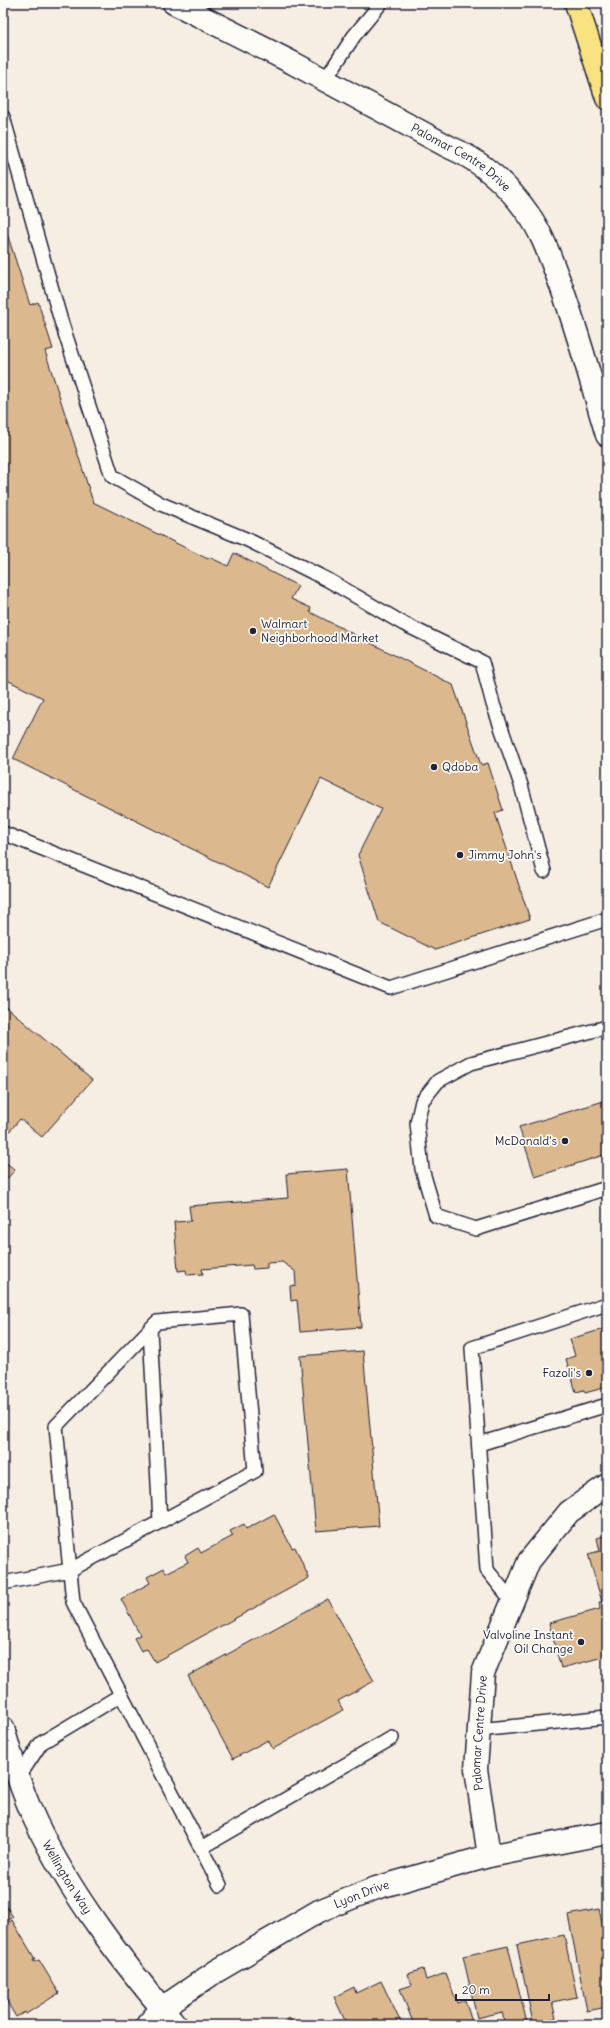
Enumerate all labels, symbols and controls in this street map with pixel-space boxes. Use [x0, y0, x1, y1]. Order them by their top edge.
street label: Palomar Centre Drive [408, 120, 514, 194]
place label: Walmart Neighborhood Market [261, 616, 379, 645]
marker: Walmart Neighborhood Market [248, 626, 258, 636]
place label: Qdoba [442, 759, 478, 774]
marker: Qdoba [429, 762, 439, 772]
place label: Jimmy John's [468, 847, 542, 862]
marker: Jimmy John's [455, 850, 465, 860]
place label: McDonald's [495, 1133, 557, 1148]
marker: McDonald's [560, 1136, 570, 1146]
place label: Fazoli's [542, 1365, 581, 1380]
marker: Fazoli's [584, 1368, 594, 1378]
place label: Valvoline Instant Oil Change [483, 1627, 573, 1656]
marker: Valvoline Instant Oil Change [576, 1637, 586, 1647]
street label: Palomar Centre Drive [468, 1675, 490, 1792]
street label: Wellington Way [39, 1838, 95, 1917]
street label: Lyon Drive [331, 1877, 391, 1911]
scale bar [456, 1976, 549, 2002]
text: 20 m [462, 1982, 490, 1997]

